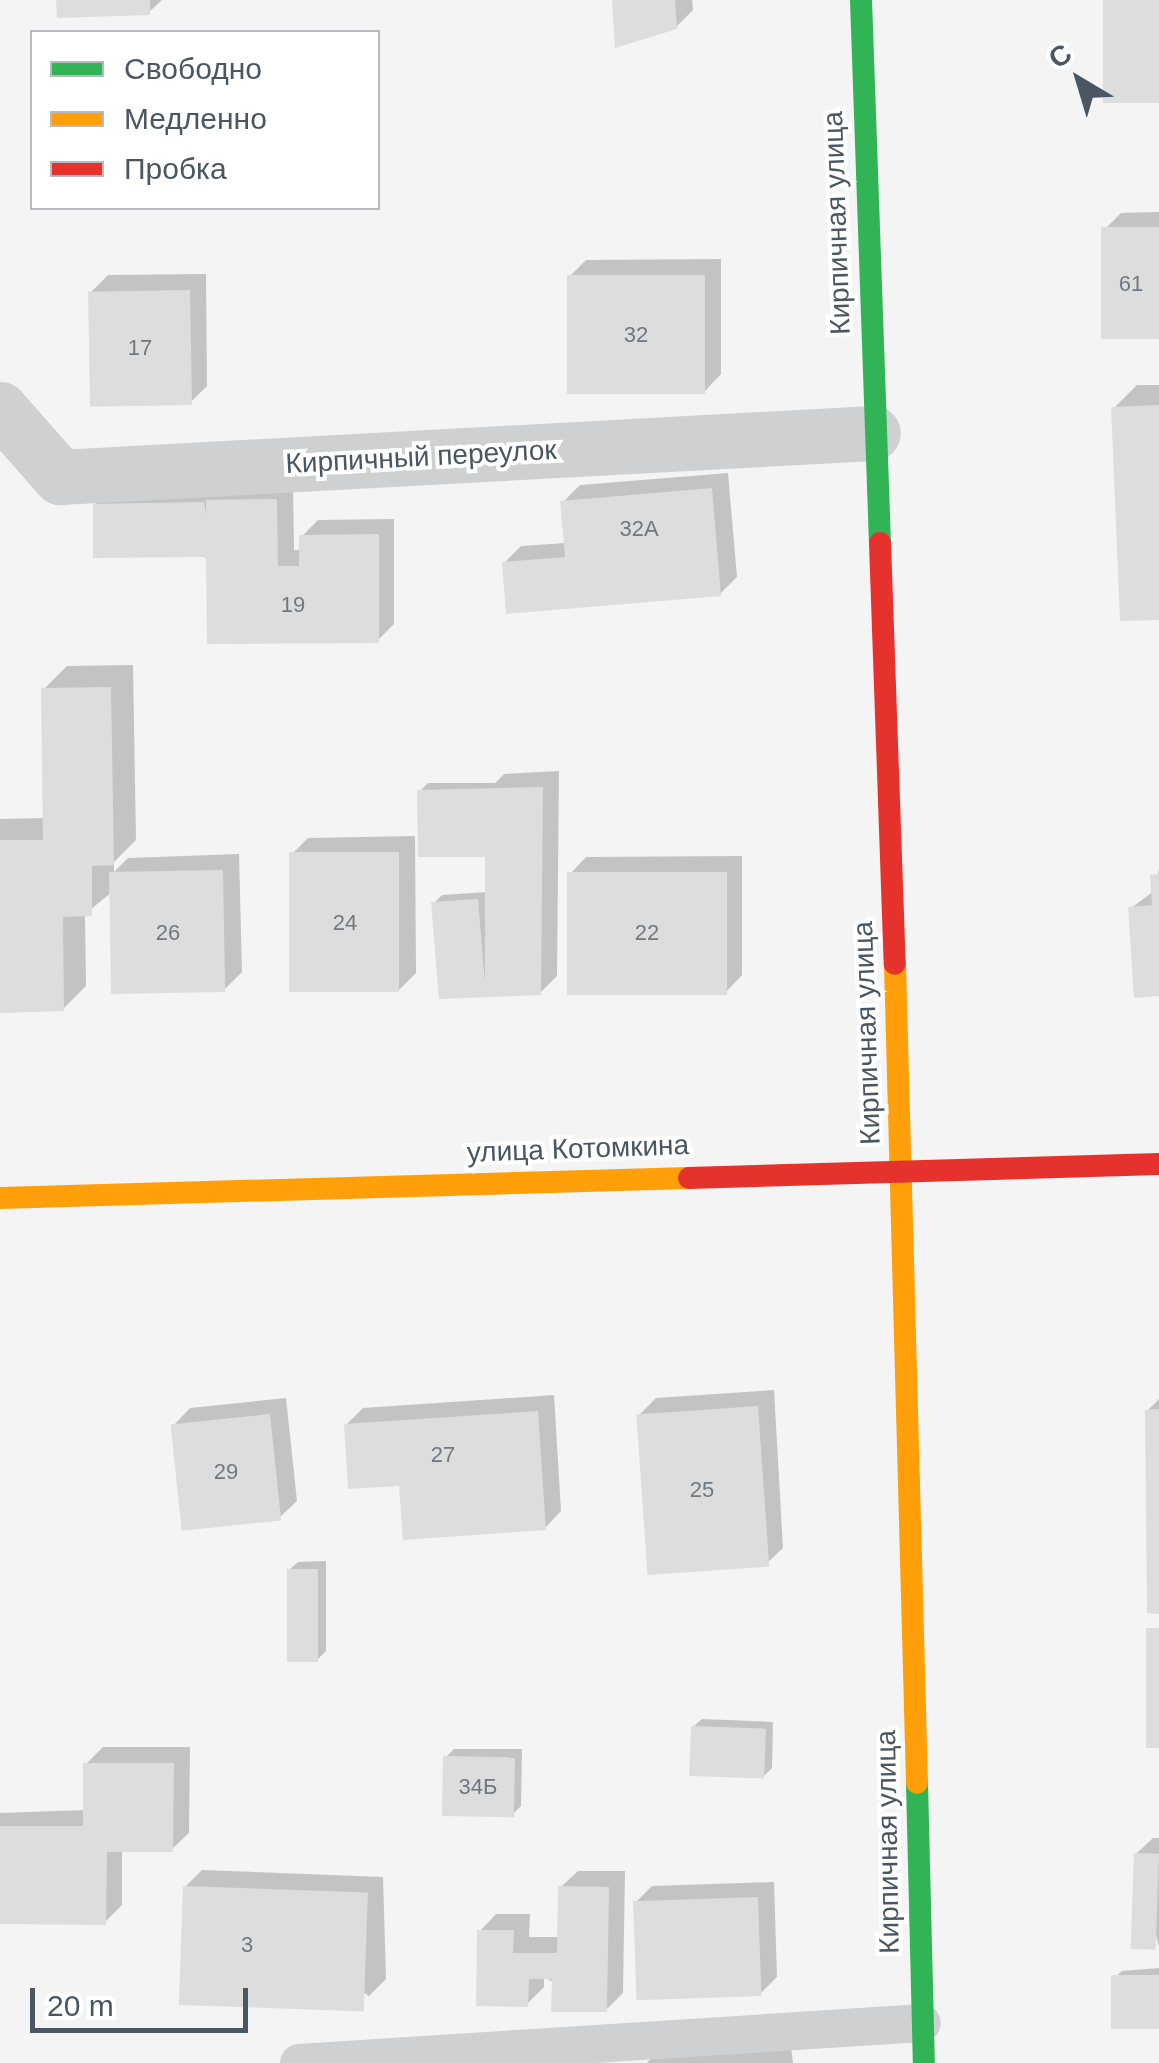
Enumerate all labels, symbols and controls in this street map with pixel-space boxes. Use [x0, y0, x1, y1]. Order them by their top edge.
legend [30, 30, 380, 210]
north arrow [1029, 30, 1129, 130]
text: С [1043, 38, 1078, 74]
text: Свободно [124, 52, 262, 85]
text: Медленно [124, 102, 267, 135]
street label: Кирпичная улица [816, 111, 858, 335]
text: Пробка [124, 152, 227, 185]
house number: 61 [1119, 271, 1143, 297]
house number: 32 [624, 322, 648, 348]
house number: 17 [128, 335, 152, 361]
street label: Кирпичный переулок [285, 433, 557, 481]
house number: 32А [619, 516, 659, 542]
house number: 19 [281, 592, 305, 618]
house number: 24 [333, 910, 357, 936]
house number: 26 [156, 920, 180, 946]
house number: 22 [635, 920, 659, 946]
street label: Кирпичная улица [846, 921, 888, 1145]
street label: улица Котомкина [466, 1128, 690, 1170]
house number: 27 [431, 1442, 455, 1468]
house number: 29 [214, 1459, 238, 1485]
house number: 25 [690, 1477, 714, 1503]
street label: Кирпичная улица [869, 1730, 907, 1954]
house number: 34Б [459, 1774, 497, 1800]
house number: 3 [241, 1932, 253, 1958]
scale bar [35, 1968, 252, 2030]
text: 20 m [47, 1989, 114, 2022]

